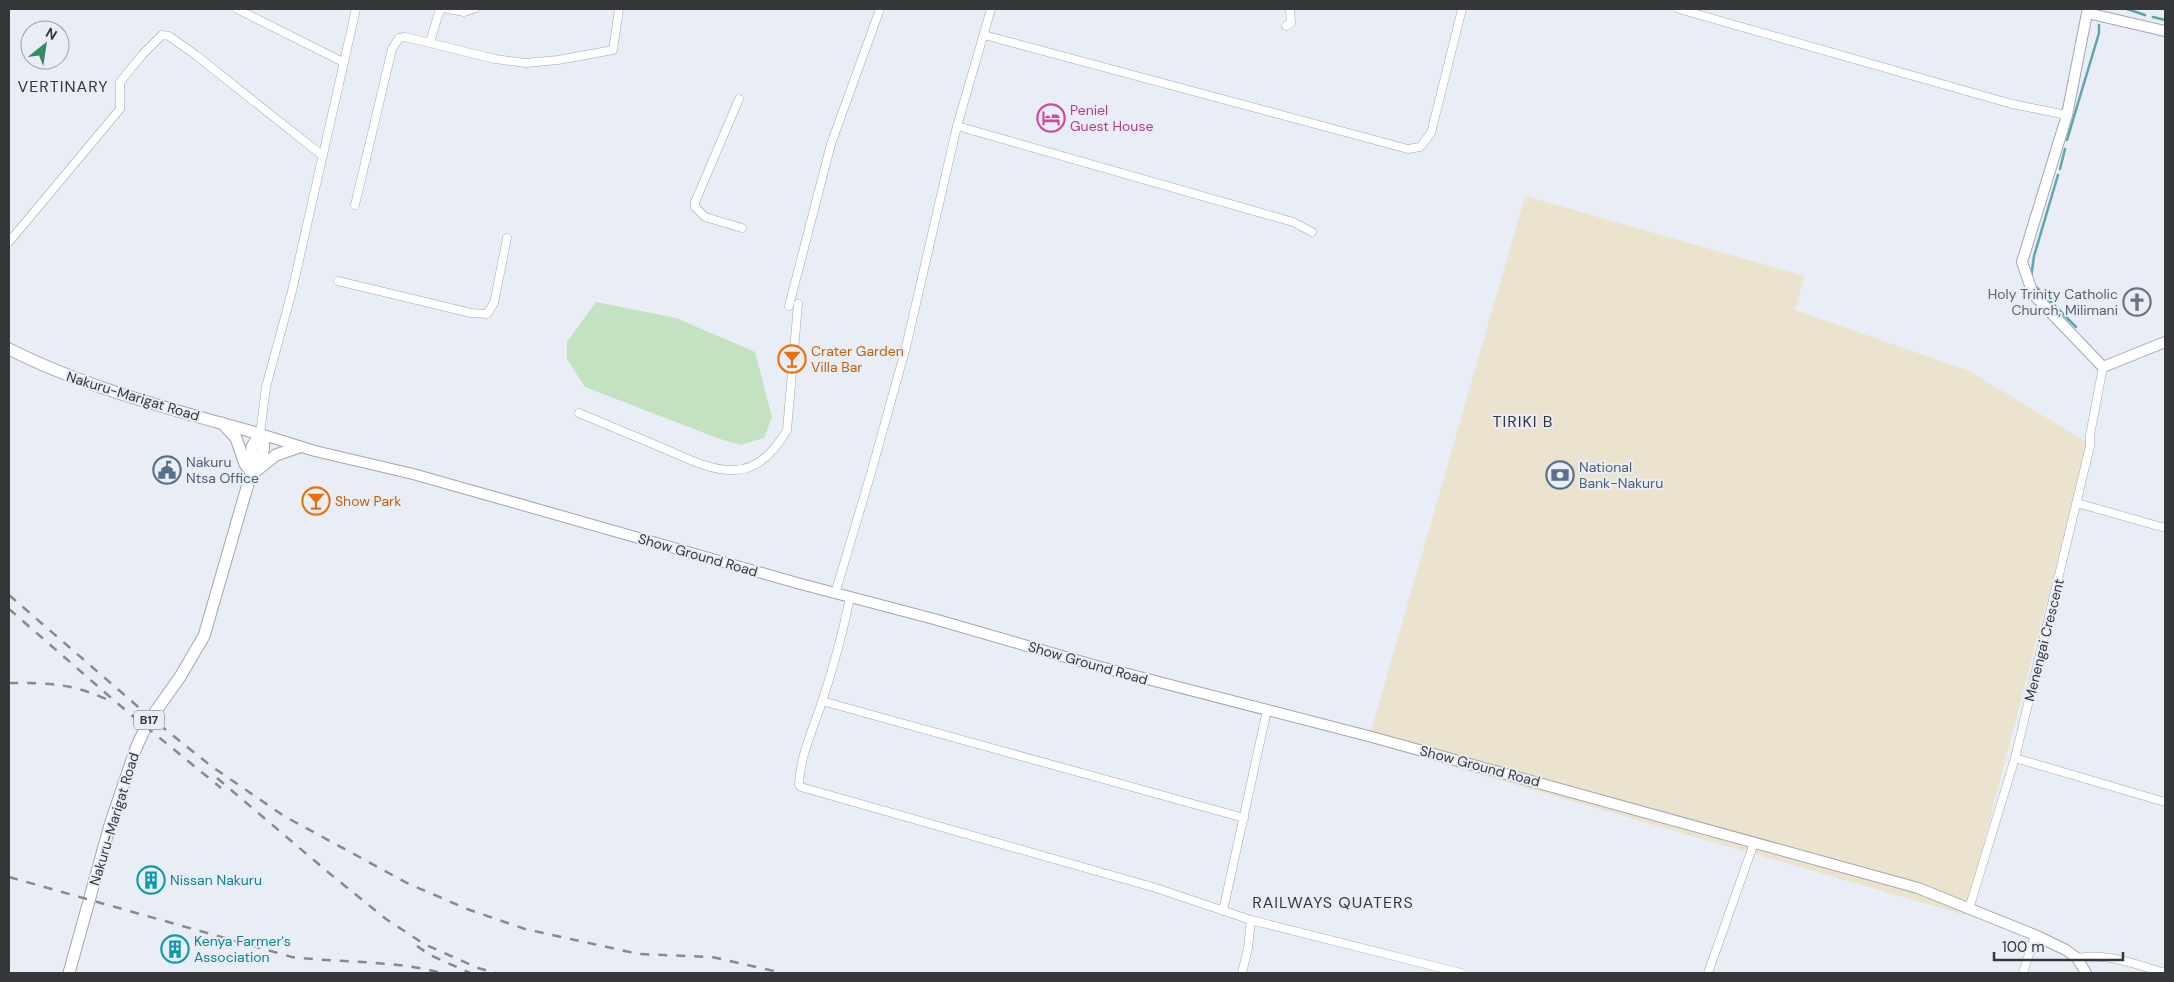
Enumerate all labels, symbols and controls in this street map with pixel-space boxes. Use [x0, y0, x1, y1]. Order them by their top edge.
north arrow [20, 20, 70, 70]
text: N [43, 23, 60, 44]
district label: VERTINARY [18, 76, 108, 97]
place label: Peniel Guest House [1070, 101, 1153, 135]
hotel icon: Peniel Guest House [1036, 103, 1066, 133]
place label: Holy Trinity Catholic Church, Milimani [1988, 285, 2118, 319]
church icon: Holy Trinity Catholic Church, Milimani [2122, 287, 2152, 317]
place label: Crater Garden Villa Bar [811, 342, 904, 376]
bar icon: Crater Garden Villa Bar [777, 344, 807, 374]
street label: Nakuru-Marigat Road [64, 367, 202, 425]
district label: TIRIKI B [1493, 411, 1553, 432]
place label: Nakuru Ntsa Office [186, 453, 259, 487]
public building icon: Nakuru Ntsa Office [152, 455, 182, 485]
place label: National Bank-Nakuru [1579, 458, 1663, 492]
bank icon: National Bank-Nakuru [1545, 460, 1575, 490]
bar icon: Show Park [301, 486, 331, 516]
place label: Show Park [335, 492, 401, 510]
street label: Show Ground Road [636, 529, 760, 581]
street label: Menengai Crescent [2020, 577, 2068, 703]
street label: Show Ground Road [1026, 637, 1150, 689]
road number: B17 [134, 710, 164, 730]
street label: Show Ground Road [1418, 741, 1542, 791]
street label: Nakuru-Marigat Road [85, 750, 143, 888]
building icon: Nissan Nakuru [136, 865, 166, 895]
place label: Nissan Nakuru [170, 871, 262, 889]
district label: RAILWAYS QUATERS [1252, 892, 1414, 913]
scale bar [1994, 930, 2123, 962]
place label: Kenya Farmer's Association [194, 932, 291, 966]
building icon: Kenya Farmer's Association [160, 934, 190, 964]
text: 100 m [2002, 937, 2045, 957]

